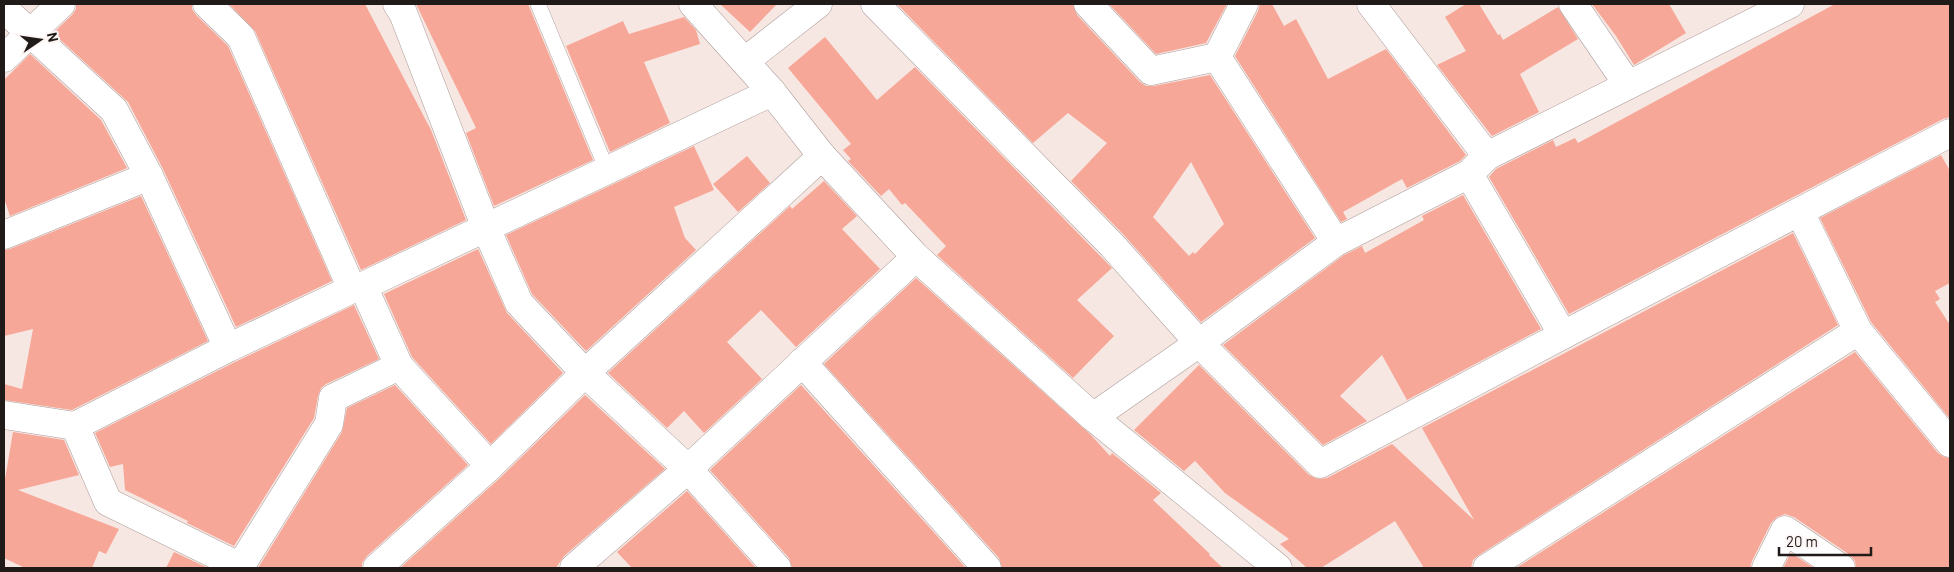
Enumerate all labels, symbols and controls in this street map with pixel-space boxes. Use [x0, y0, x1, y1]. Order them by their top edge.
north arrow [15, 15, 65, 65]
text: N [44, 31, 62, 43]
scale bar [1779, 524, 1872, 556]
text: 20 m [1786, 532, 1818, 550]

